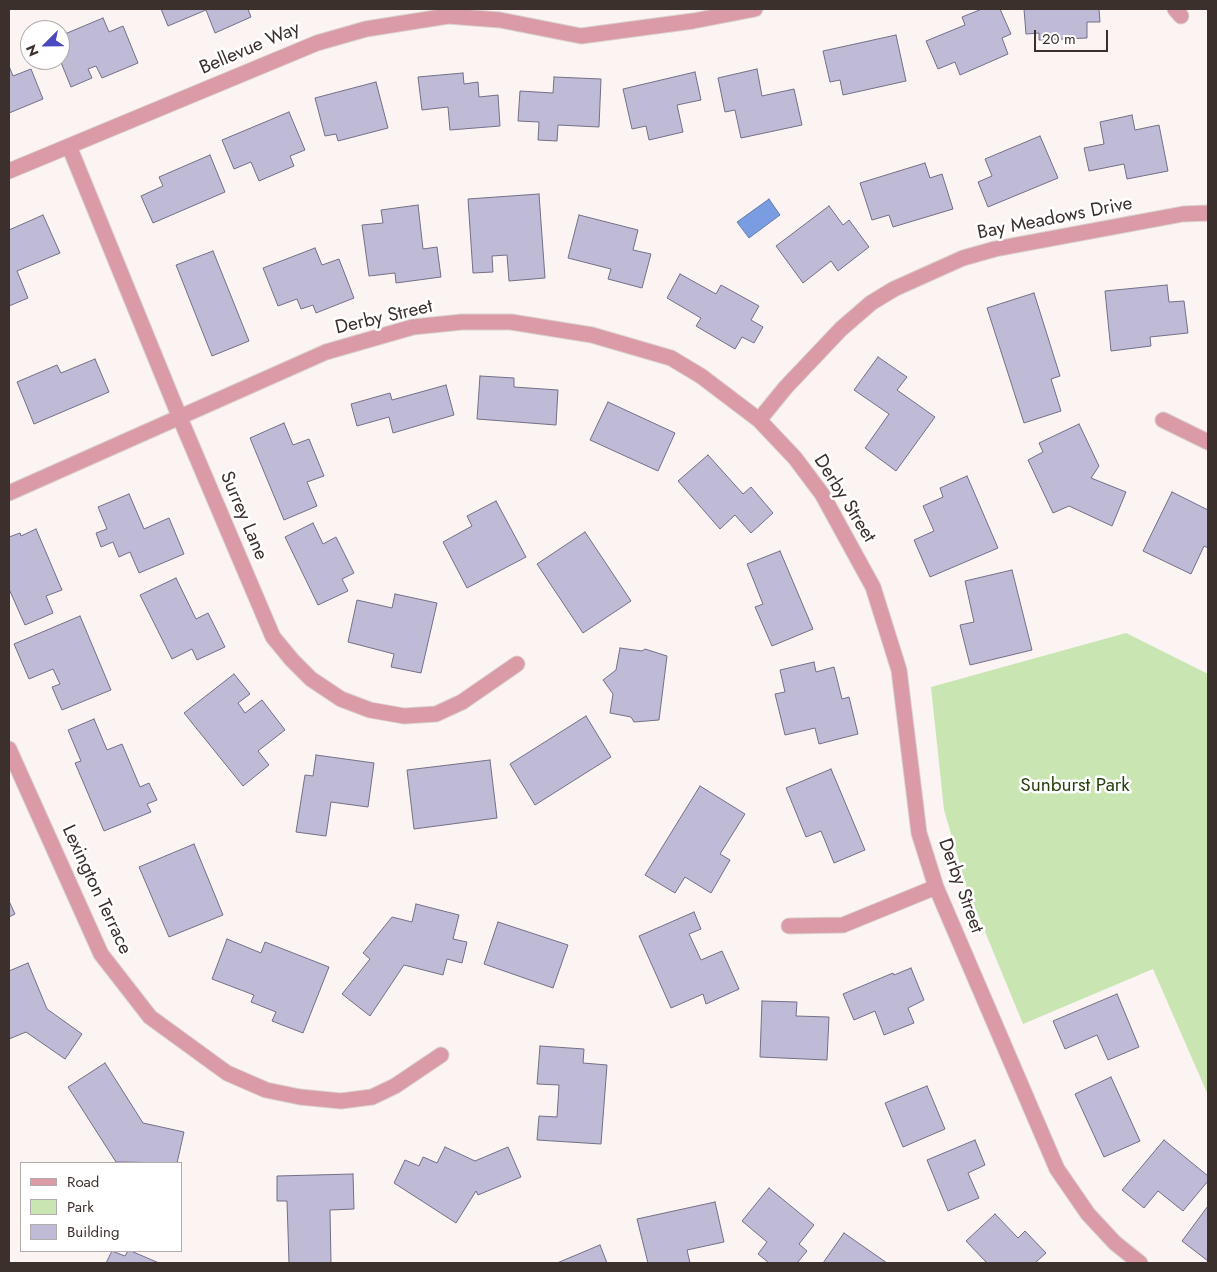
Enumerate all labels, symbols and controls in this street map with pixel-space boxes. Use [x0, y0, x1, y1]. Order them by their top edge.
street label: Bellevue Way [196, 18, 304, 80]
north arrow [20, 20, 70, 70]
scale bar [1037, 20, 1111, 52]
text: 20 m [1042, 28, 1076, 50]
text: N [21, 41, 43, 59]
street label: Bay Meadows Drive [976, 193, 1134, 245]
street label: Derby Street [333, 296, 435, 340]
street label: Derby Street [808, 451, 880, 547]
street label: Surrey Lane [214, 468, 272, 564]
park label: Sunburst Park [1020, 775, 1130, 797]
street label: Lexington Terrace [56, 822, 136, 958]
street label: Derby Street [932, 836, 988, 936]
legend [20, 1162, 182, 1252]
text: Road [67, 1171, 99, 1193]
text: Park [67, 1196, 94, 1218]
text: Building [67, 1221, 119, 1243]

